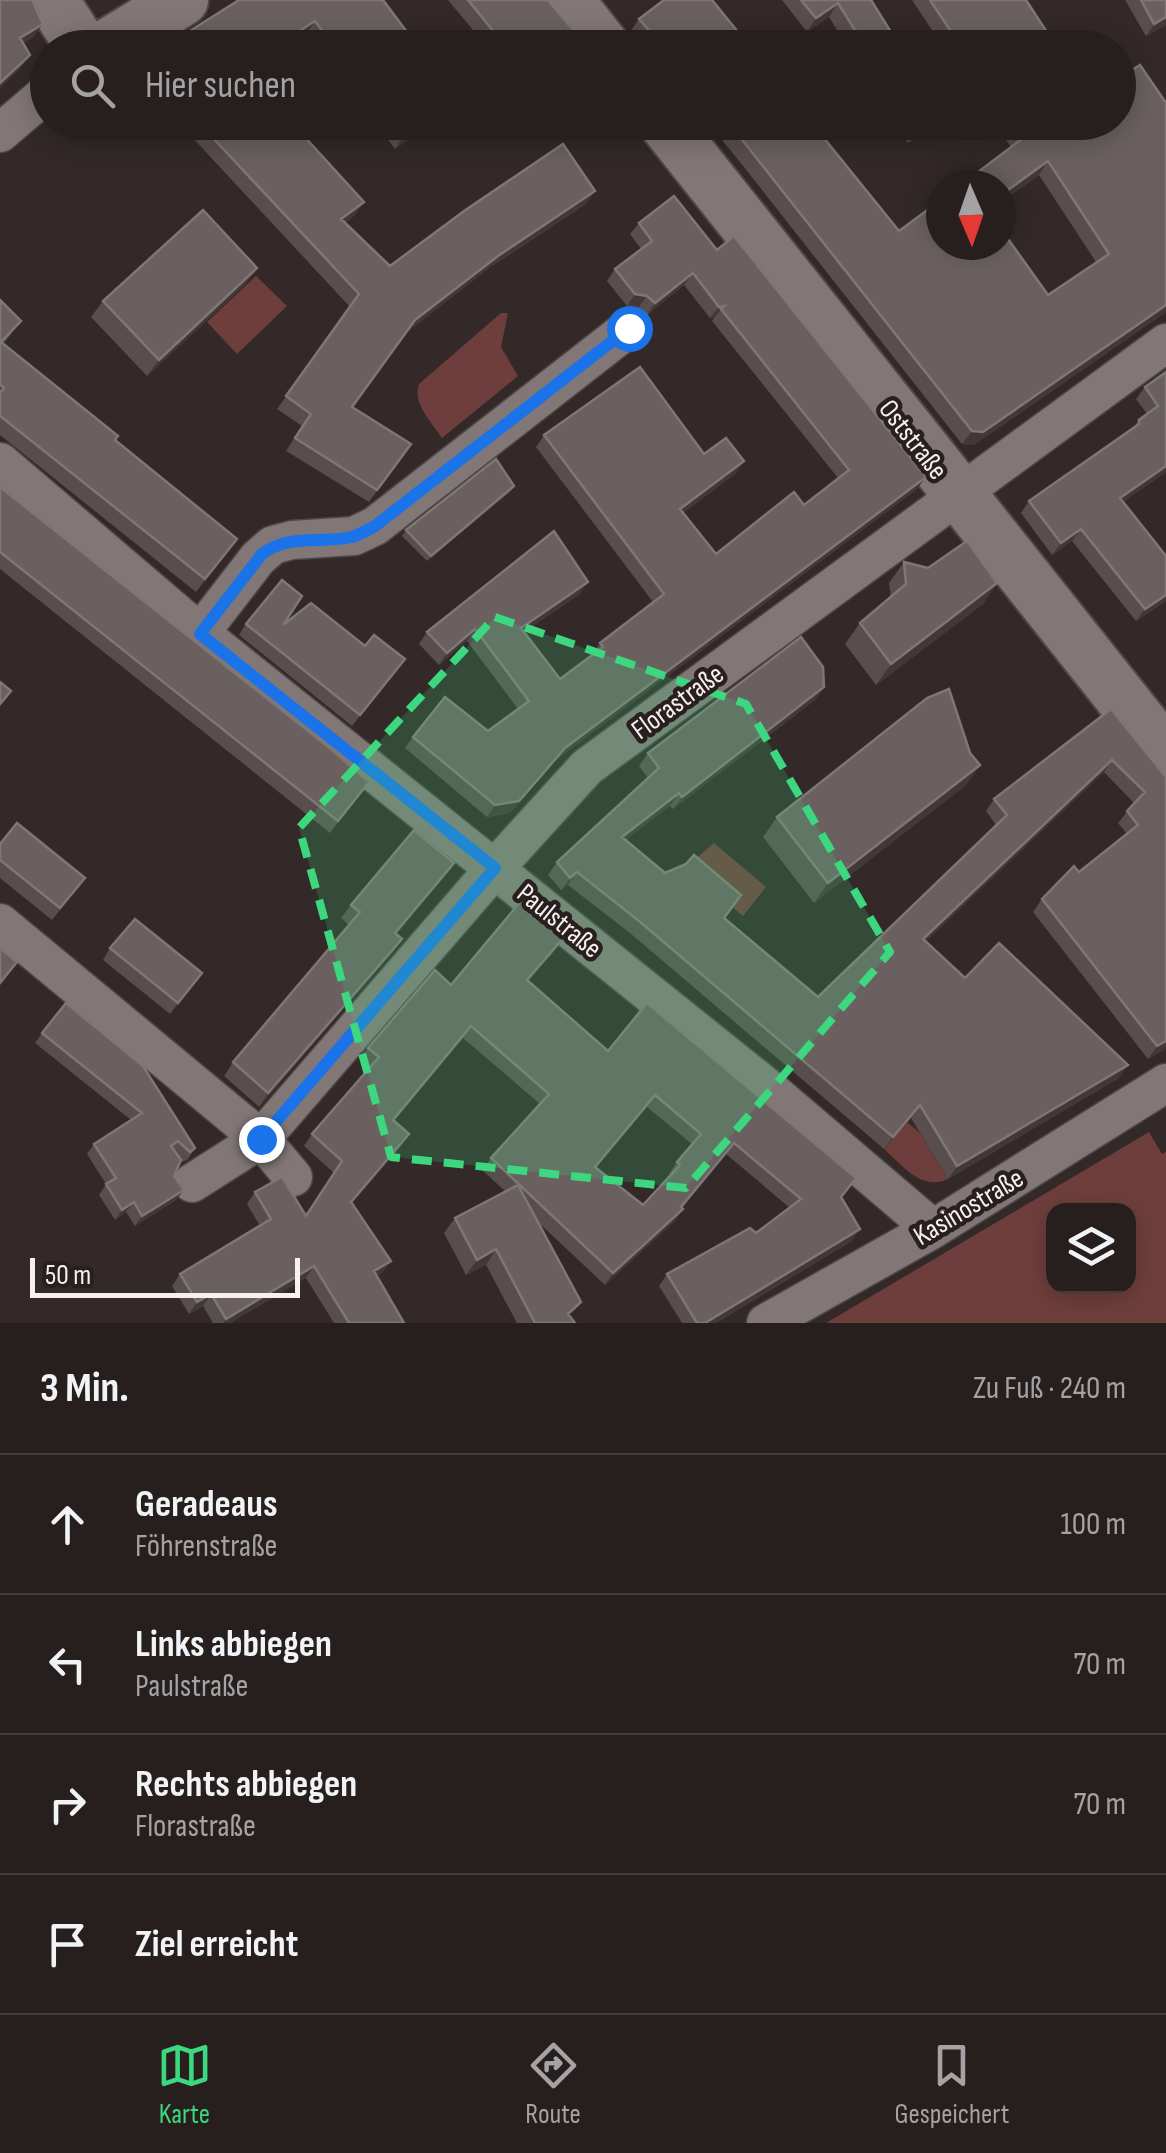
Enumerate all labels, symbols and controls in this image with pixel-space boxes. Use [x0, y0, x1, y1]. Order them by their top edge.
search box [30, 30, 1136, 140]
icon: search [65, 58, 120, 113]
text: Hier suchen [145, 63, 296, 108]
north arrow [926, 170, 1016, 260]
route start [607, 306, 653, 352]
street label: Oststraße [871, 393, 954, 486]
street label: Florastraße [625, 658, 730, 747]
street label: Paulstraße [510, 877, 608, 965]
route end [239, 1117, 285, 1163]
street label: Kasinostraße [908, 1162, 1030, 1253]
map controls [1046, 1203, 1136, 1293]
button: layers [1046, 1203, 1136, 1293]
scale bar [30, 1253, 300, 1298]
text: 50 m [45, 1259, 91, 1292]
text: 3 Min. [40, 1363, 129, 1414]
text: Zu Fuß · 240 m [973, 1369, 1126, 1408]
text: Geradeaus [135, 1482, 278, 1527]
icon: ahead [40, 1497, 95, 1552]
text: 100 m [1061, 1505, 1126, 1544]
text: Föhrenstraße [135, 1527, 277, 1566]
text: Links abbiegen [135, 1622, 332, 1667]
icon: left [40, 1637, 95, 1692]
text: 70 m [1073, 1645, 1126, 1684]
text: Paulstraße [135, 1667, 248, 1706]
text: Rechts abbiegen [135, 1762, 357, 1807]
icon: right [40, 1777, 95, 1832]
text: 70 m [1073, 1785, 1126, 1824]
text: Florastraße [135, 1807, 256, 1846]
icon: arrive [40, 1917, 95, 1972]
text: Ziel erreicht [135, 1922, 298, 1967]
tab: Karte [157, 2038, 212, 2131]
tab: Route [525, 2038, 581, 2131]
tab: Gespeichert [894, 2038, 1009, 2131]

